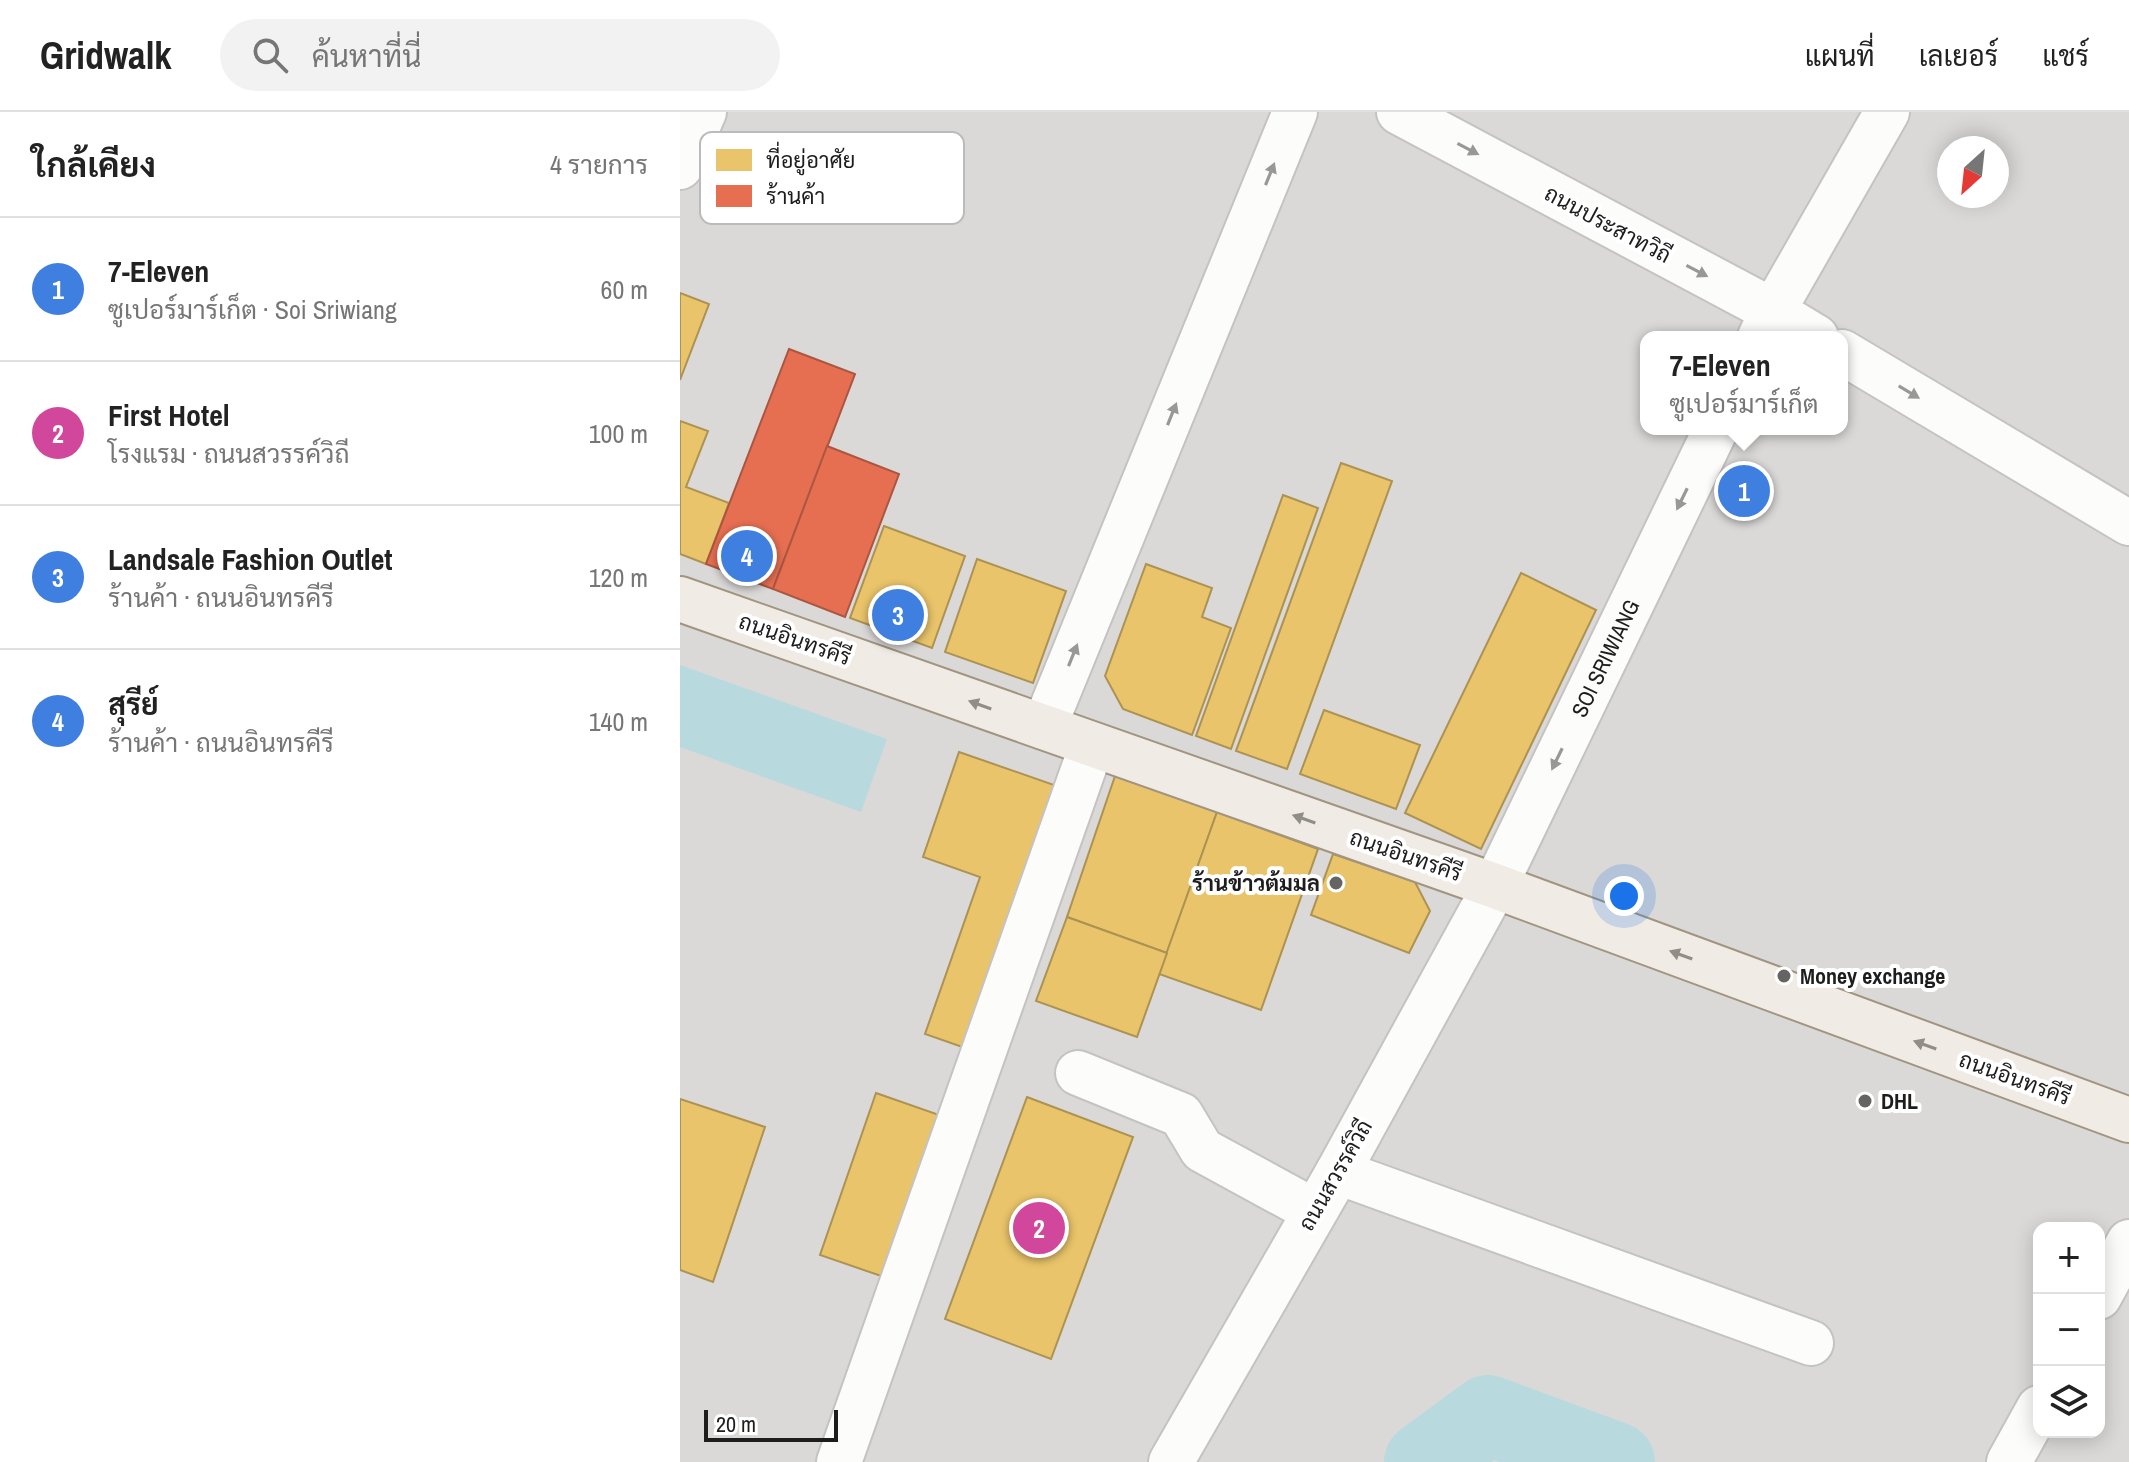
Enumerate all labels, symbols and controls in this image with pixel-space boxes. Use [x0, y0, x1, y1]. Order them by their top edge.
search box [220, 19, 780, 91]
text: Gridwalk [40, 30, 172, 81]
icon: search [248, 33, 292, 77]
text: ค้นหาที่นี่ [312, 36, 421, 76]
text: แผนที่ [1805, 37, 1875, 75]
text: เลเยอร์ [1919, 37, 1998, 75]
text: แชร์ [2042, 37, 2089, 75]
legend [700, 132, 964, 224]
north arrow [1937, 136, 2009, 208]
text: ที่อยู่อาศัย [766, 141, 855, 176]
text: ใกล้เคียง [32, 142, 156, 188]
one-way arrow [1456, 142, 1479, 155]
text: 4 รายการ [550, 147, 648, 182]
one-way arrow [1264, 162, 1277, 186]
street label: ถนนประสาทวิถี [1539, 178, 1677, 270]
text: ร้านค้า [766, 181, 825, 211]
text: 7-Eleven [108, 251, 209, 291]
one-way arrow [1686, 264, 1709, 278]
text: 1 [52, 272, 64, 307]
text: 60 m [601, 272, 648, 307]
text: ซูเปอร์มาร์เก็ต · Soi Sriwiang [108, 292, 397, 327]
popup [1640, 331, 1848, 435]
text: 7-Eleven [1670, 345, 1771, 385]
one-way arrow [1898, 385, 1920, 399]
text: ซูเปอร์มาร์เก็ต [1670, 386, 1818, 421]
text: First Hotel [108, 395, 230, 435]
one-way arrow [1165, 402, 1178, 426]
text: 2 [52, 416, 64, 451]
text: 100 m [589, 416, 648, 451]
text: โรงแรม · ถนนสวรรค์วิถี [108, 436, 350, 471]
pin: 1 [1718, 461, 1770, 521]
one-way arrow [1675, 488, 1689, 511]
pin: 4 [721, 526, 773, 586]
text: Landsale Fashion Outlet [108, 539, 393, 579]
text: 3 [52, 560, 64, 595]
text: 120 m [589, 560, 648, 595]
text: ร้านค้า · ถนนอินทรคีรี [108, 580, 334, 615]
pin: 3 [872, 585, 924, 645]
street label: SOI SRIWIANG [1564, 594, 1646, 722]
street label: ถนนอินทรคีรี [735, 606, 855, 672]
one-way arrow [1067, 643, 1080, 667]
text: สุรีย์ [108, 684, 159, 724]
one-way arrow [968, 698, 992, 710]
text: 4 [52, 704, 64, 739]
text: 140 m [589, 704, 648, 739]
text: ร้านค้า · ถนนอินทรคีรี [108, 725, 334, 760]
one-way arrow [1550, 747, 1564, 770]
one-way arrow [1292, 813, 1316, 825]
street label: ถนนอินทรคีรี [1346, 822, 1466, 888]
place label: ร้านข้าวต้มมล [1192, 868, 1320, 898]
marker: ร้านข้าวต้มมล [1327, 874, 1345, 892]
your location [1604, 876, 1644, 916]
one-way arrow [1669, 948, 1693, 961]
place label: Money exchange [1800, 961, 1945, 991]
marker: Money exchange [1775, 967, 1793, 985]
one-way arrow [1912, 1038, 1936, 1051]
street label: ถนนอินทรคีรี [1955, 1044, 2075, 1112]
place label: DHL [1881, 1086, 1918, 1116]
marker: DHL [1856, 1092, 1874, 1110]
street label: ถนนสวรรค์วิถี [1291, 1114, 1379, 1236]
pin: 2 [1013, 1198, 1065, 1258]
map controls [2033, 1222, 2105, 1438]
button: + [2033, 1222, 2105, 1294]
button: − [2033, 1294, 2105, 1366]
button: layers [2033, 1366, 2105, 1438]
scale bar [704, 1406, 838, 1442]
text: 20 m [716, 1409, 756, 1439]

